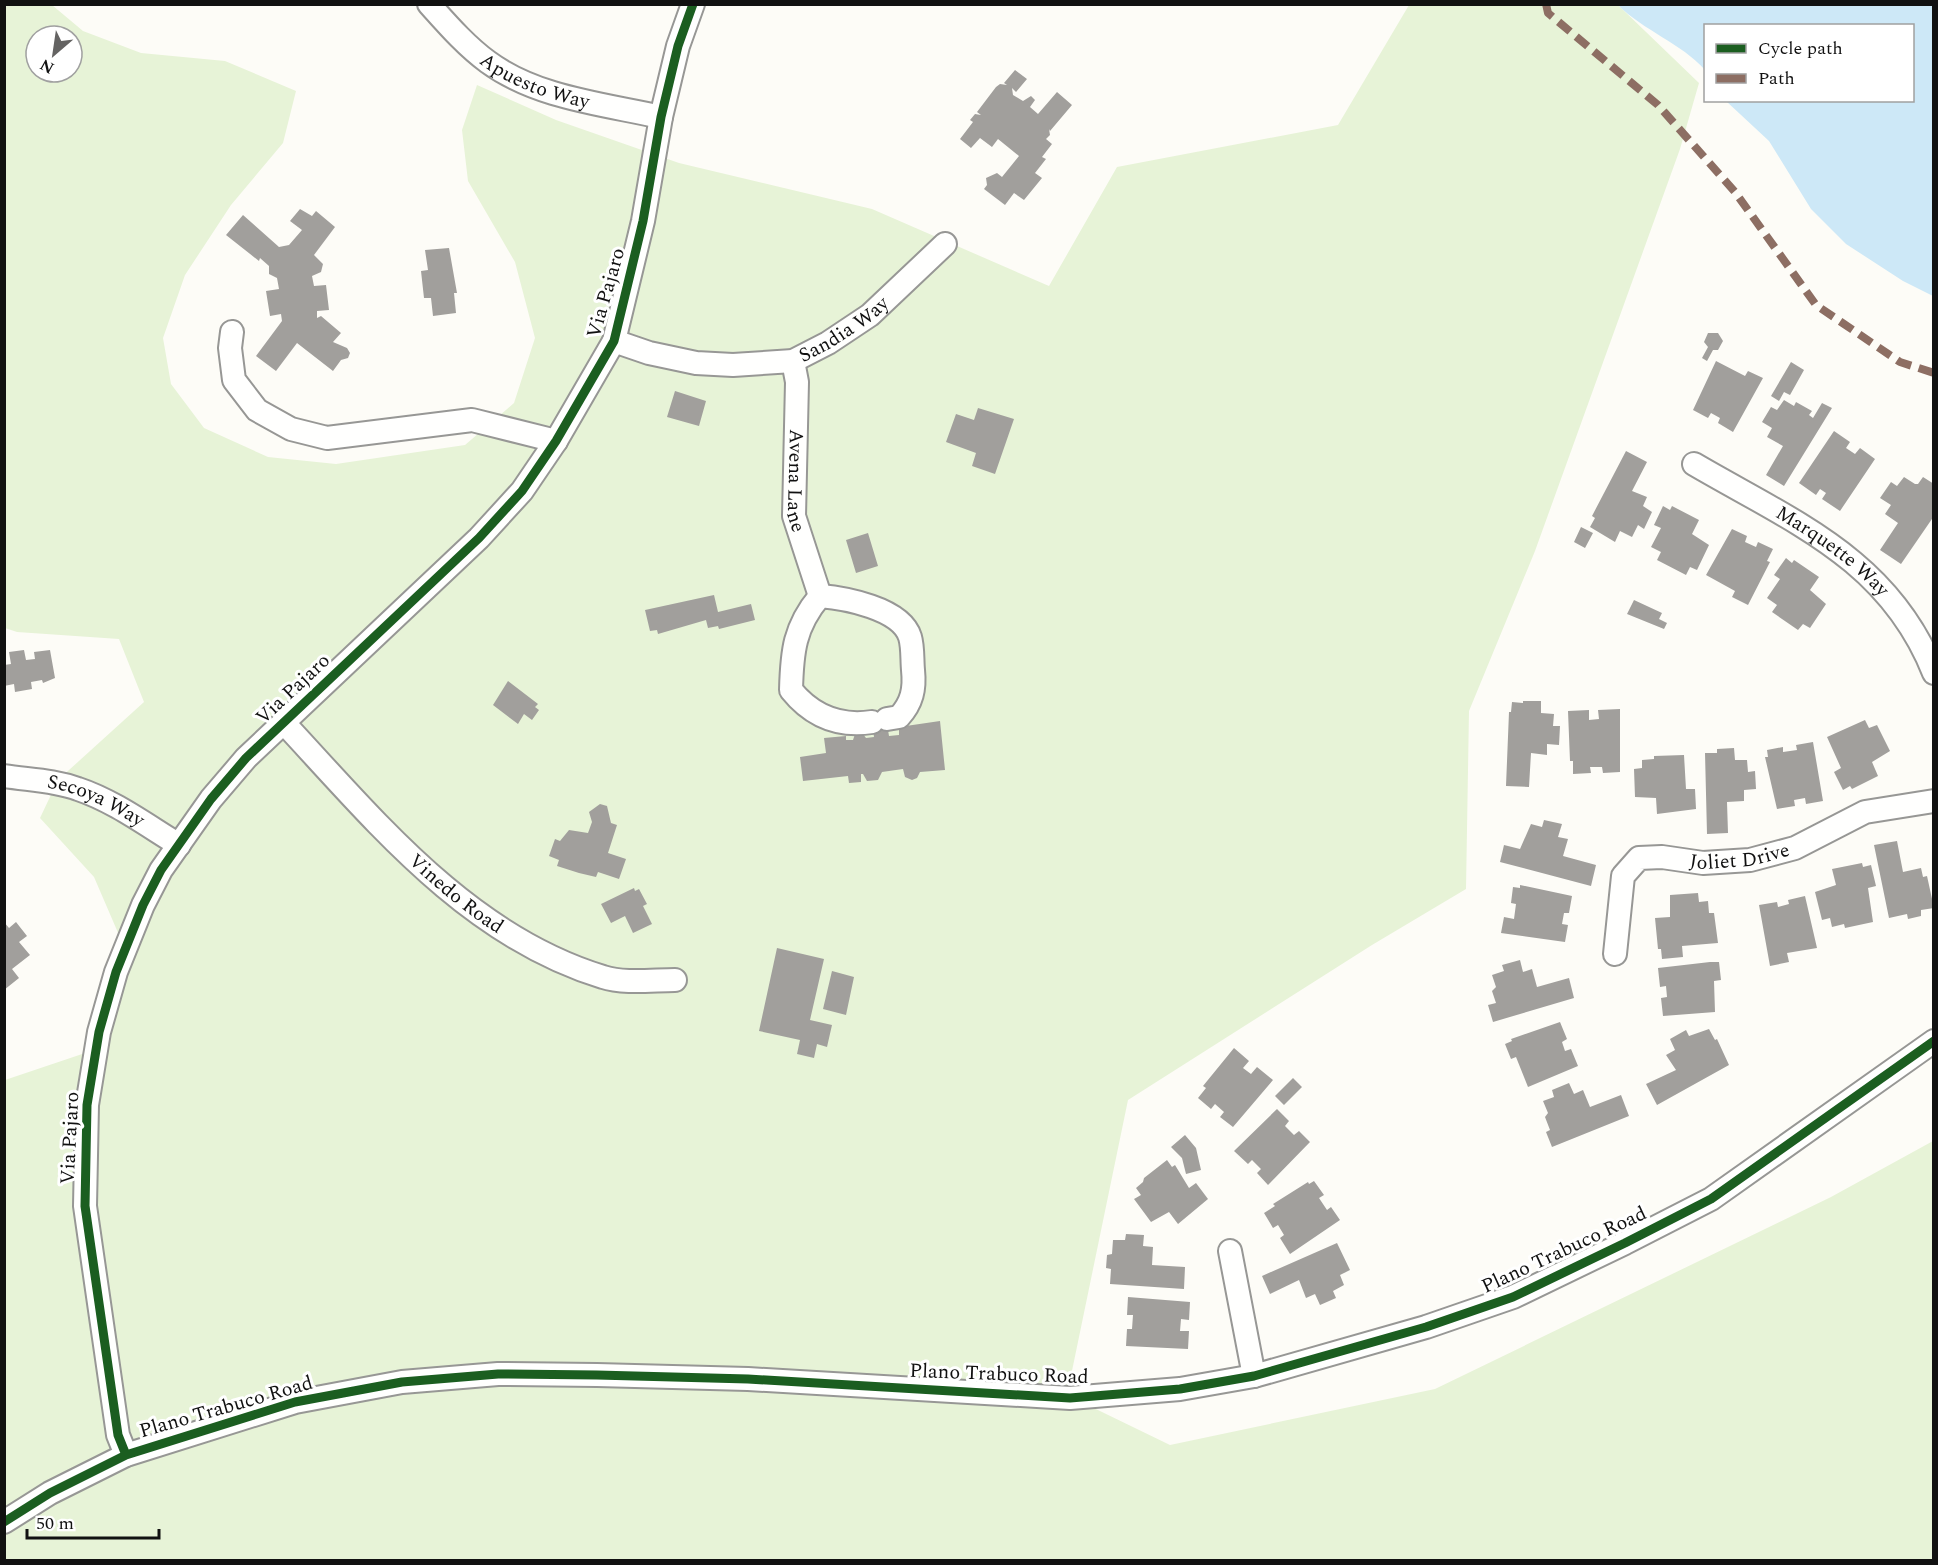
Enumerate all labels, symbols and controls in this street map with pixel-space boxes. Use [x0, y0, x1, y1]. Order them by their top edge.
north arrow [24, 24, 84, 84]
legend [1704, 24, 1914, 102]
text: Cycle path [1758, 35, 1843, 62]
street label: Apuesto Way [473, 45, 594, 117]
text: N [36, 53, 59, 80]
text: Path [1758, 65, 1795, 92]
street label: Via Pajaro [579, 244, 633, 342]
street label: Sandia Way [793, 288, 897, 371]
street label: Avena Lane [778, 428, 813, 536]
street label: Marquette Way [1770, 498, 1897, 605]
street label: Via Pajaro [249, 646, 337, 732]
street label: Secoya Way [45, 767, 152, 835]
street label: Joliet Drive [1687, 835, 1793, 879]
street label: Vinedo Road [402, 847, 510, 942]
street label: Via Pajaro [53, 1091, 87, 1185]
street label: Plano Trabuco Road [1476, 1198, 1652, 1302]
street label: Plano Trabuco Road [909, 1356, 1089, 1392]
street label: Plano Trabuco Road [136, 1368, 316, 1446]
scale bar [27, 1502, 159, 1540]
text: 50 m [36, 1510, 74, 1537]

